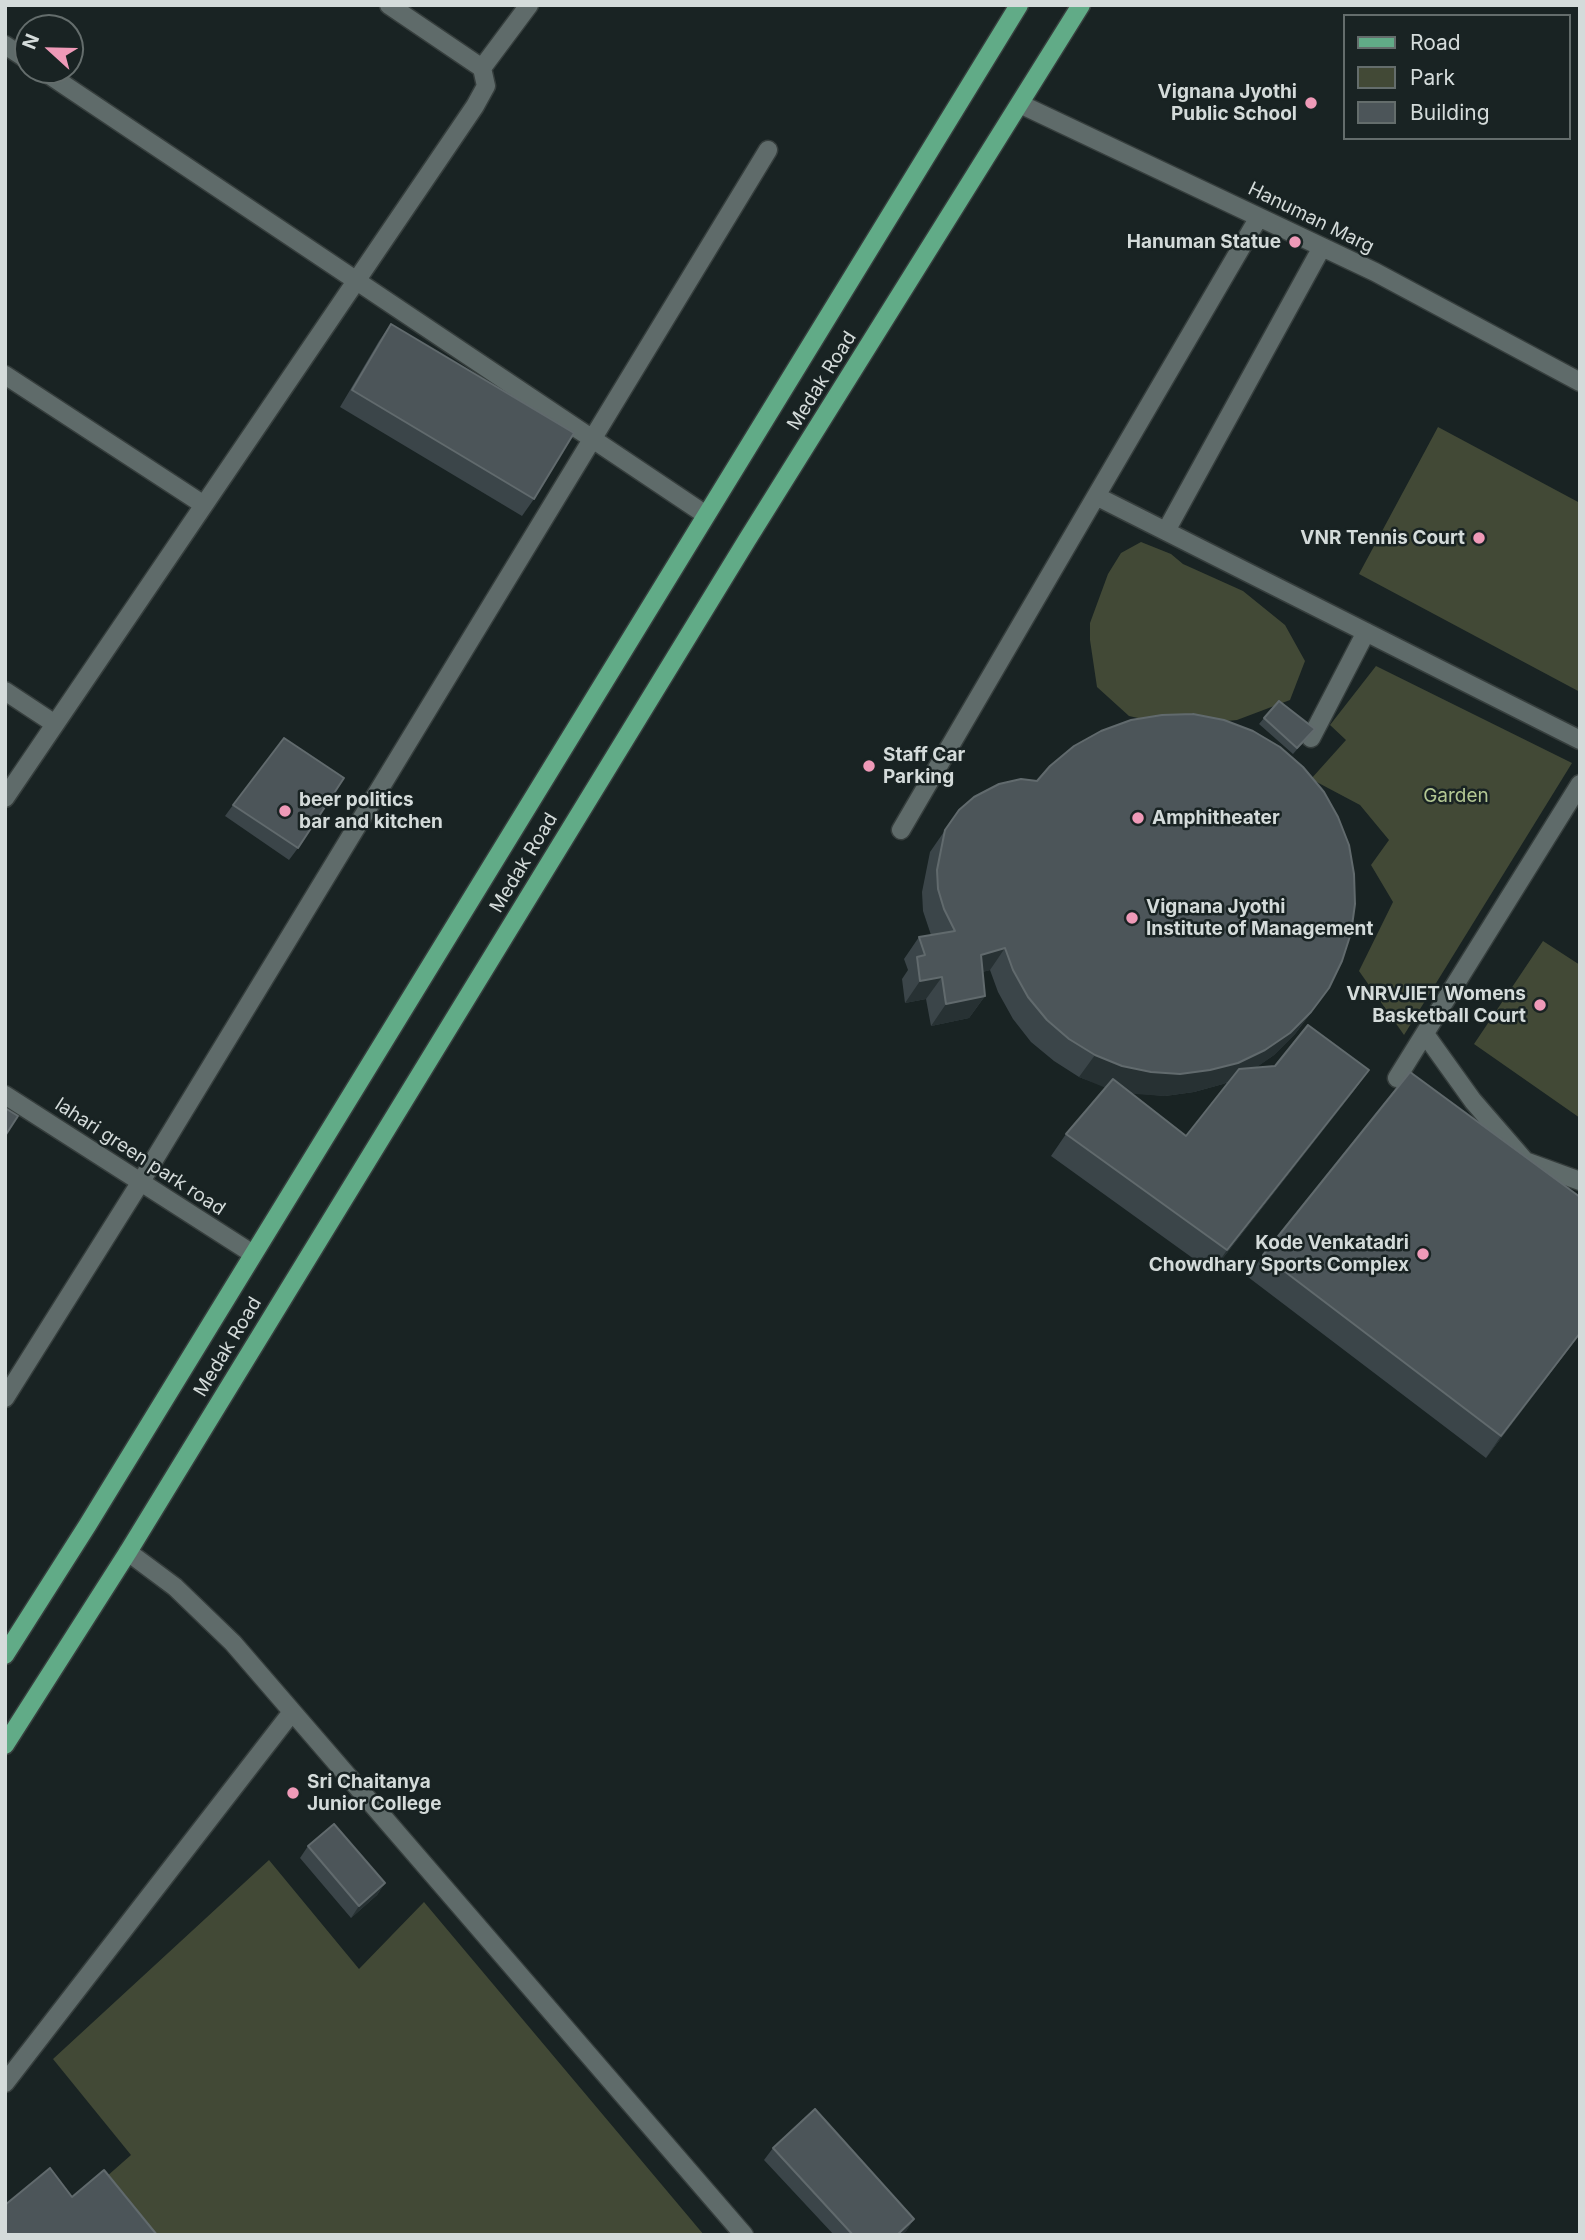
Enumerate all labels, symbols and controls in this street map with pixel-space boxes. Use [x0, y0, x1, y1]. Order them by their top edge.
north arrow [14, 14, 84, 84]
legend [1344, 14, 1571, 140]
text: Road [1410, 30, 1461, 55]
text: N [18, 31, 44, 53]
text: Park [1410, 65, 1455, 90]
place label: Vignana Jyothi Public School [1158, 81, 1297, 125]
marker: Vignana Jyothi Public School [1303, 95, 1319, 111]
text: Building [1410, 100, 1490, 125]
street label: Hanuman Marg [1244, 178, 1378, 258]
place label: Hanuman Statue [1127, 231, 1281, 253]
marker: Hanuman Statue [1287, 234, 1303, 250]
street label: Medak Road [783, 327, 861, 435]
place label: VNR Tennis Court [1300, 527, 1465, 549]
marker: VNR Tennis Court [1471, 530, 1487, 546]
place label: Staff Car Parking [883, 744, 965, 788]
marker: Staff Car Parking [861, 758, 877, 774]
park label: Garden [1423, 785, 1489, 807]
place label: beer politics bar and kitchen [299, 789, 443, 833]
marker: beer politics bar and kitchen [277, 803, 293, 819]
place label: Amphitheater [1152, 807, 1280, 829]
street label: Medak Road [485, 809, 563, 917]
marker: Amphitheater [1130, 810, 1146, 826]
place label: Vignana Jyothi Institute of Management [1146, 896, 1373, 940]
marker: Vignana Jyothi Institute of Management [1124, 910, 1140, 926]
place label: VNRVJIET Womens Basketball Court [1346, 983, 1526, 1027]
marker: VNRVJIET Womens Basketball Court [1532, 997, 1548, 1013]
street label: lahari green park road [51, 1093, 229, 1221]
place label: Kode Venkatadri Chowdhary Sports Complex [1149, 1232, 1409, 1276]
marker: Kode Venkatadri Chowdhary Sports Complex [1415, 1246, 1431, 1262]
street label: Medak Road [189, 1293, 267, 1401]
place label: Sri Chaitanya Junior College [307, 1771, 441, 1815]
marker: Sri Chaitanya Junior College [285, 1785, 301, 1801]

